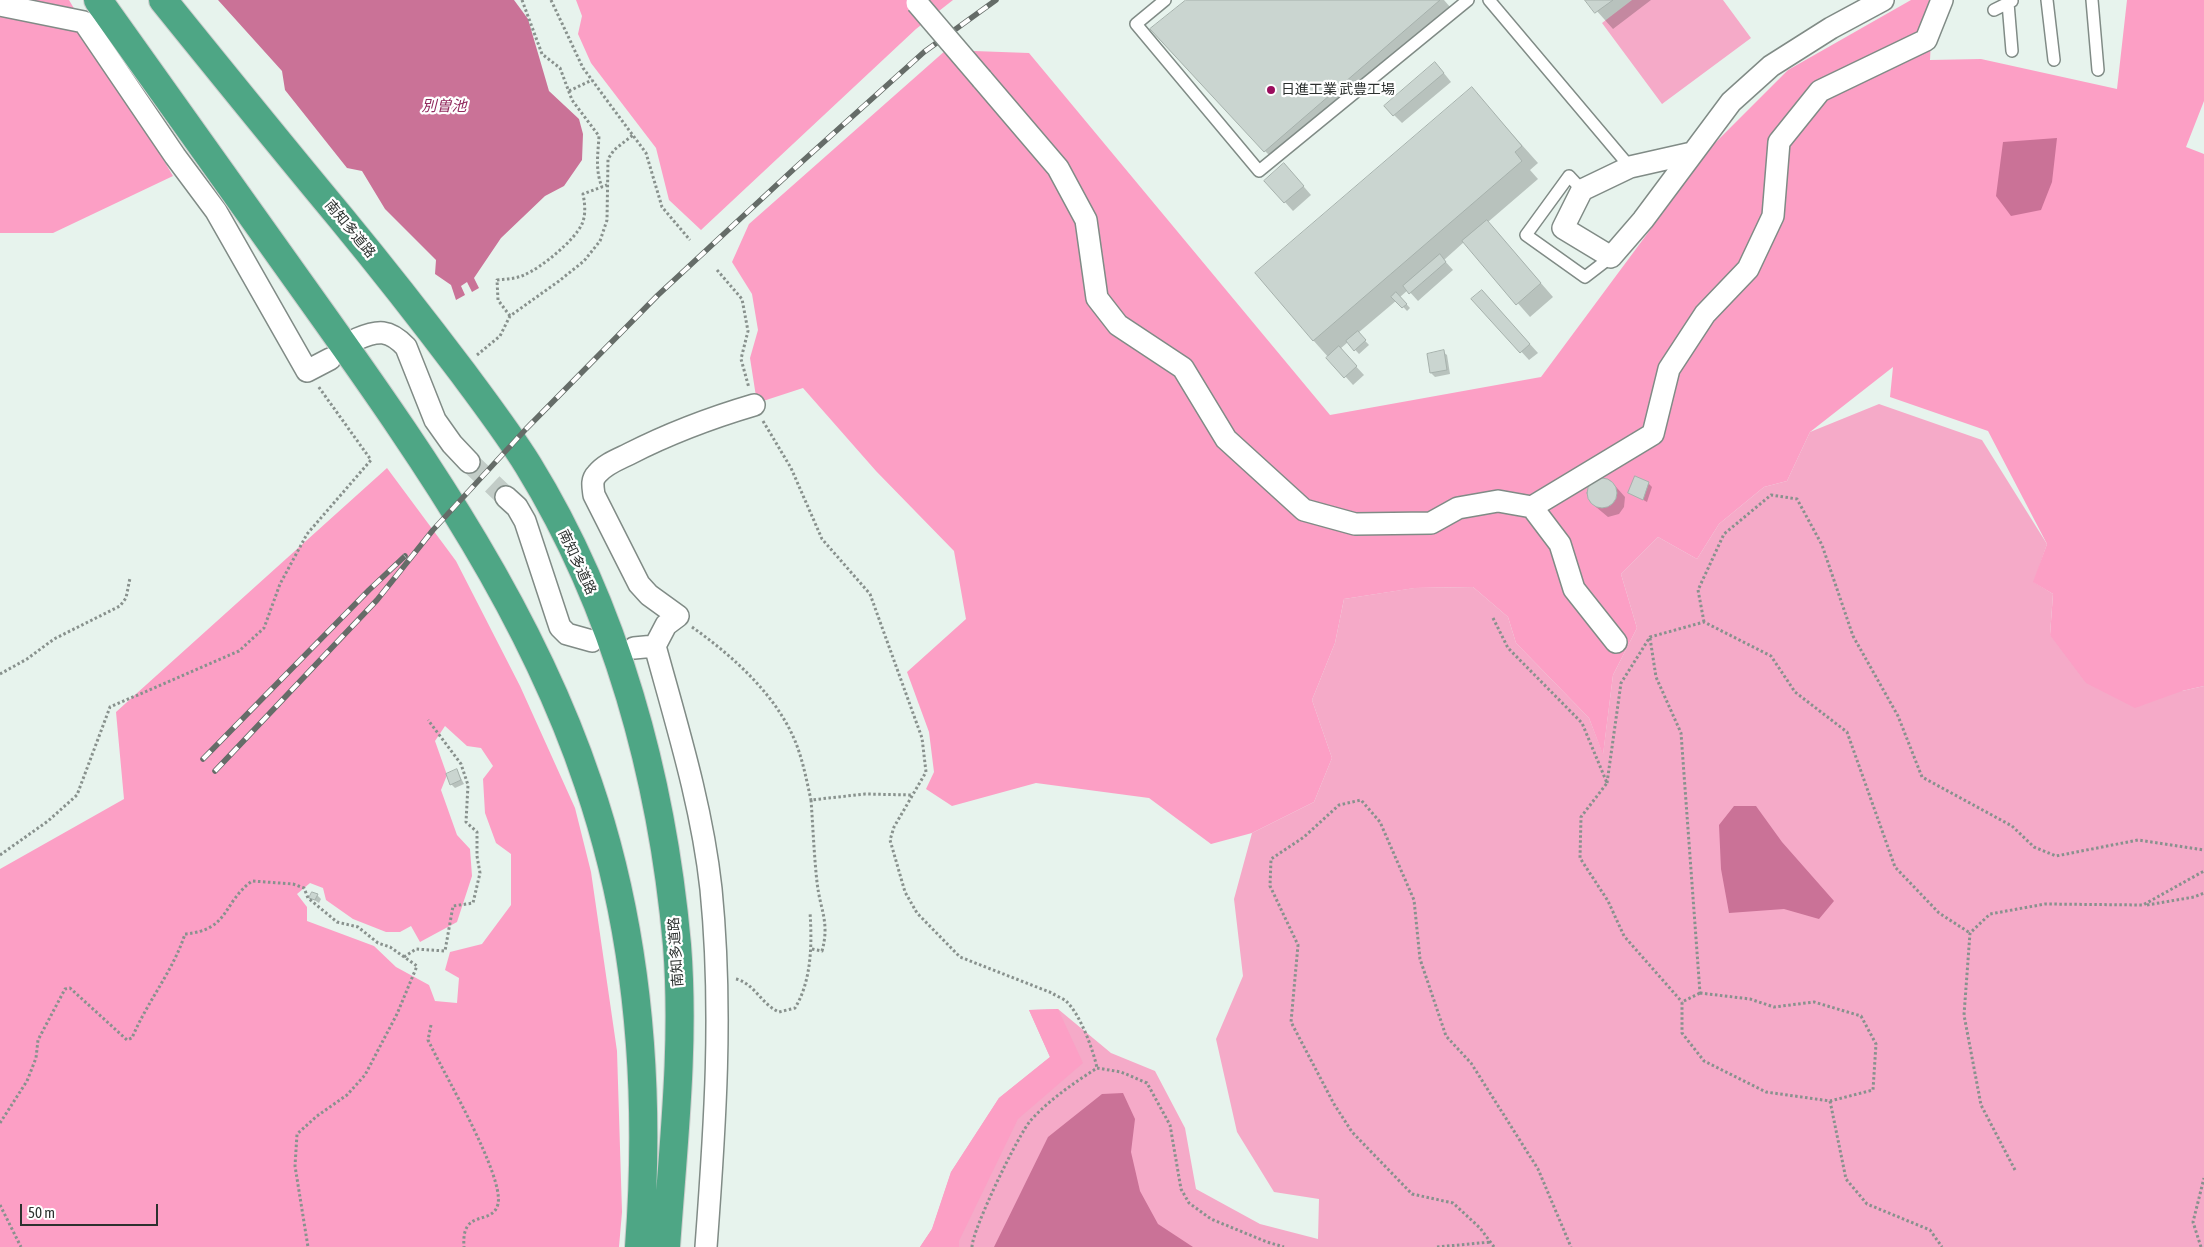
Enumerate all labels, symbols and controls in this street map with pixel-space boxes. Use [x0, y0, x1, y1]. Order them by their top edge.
place label: 日進工業 武豊工場 [1281, 82, 1395, 98]
marker: 日進工業 武豊工場 [1265, 84, 1277, 96]
water label: 別曽池 [422, 97, 466, 115]
street label: 南知多道路 [321, 197, 379, 261]
street label: 南知多道路 [555, 527, 599, 597]
street label: 南知多道路 [665, 916, 687, 988]
scale bar [22, 1194, 160, 1226]
text: 50 m [28, 1204, 55, 1221]

